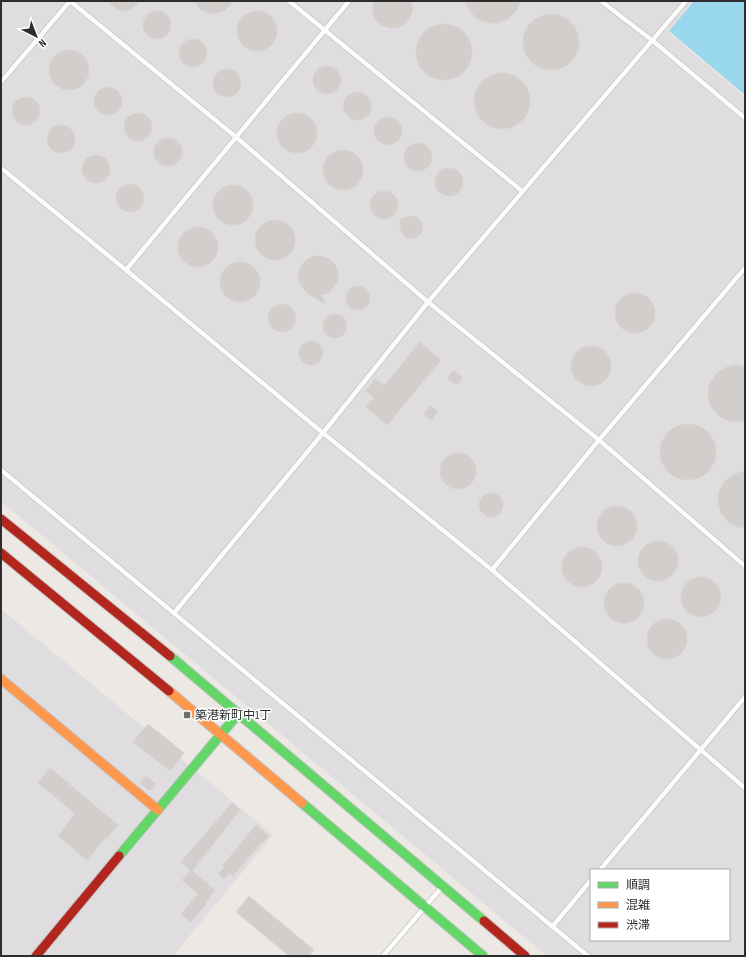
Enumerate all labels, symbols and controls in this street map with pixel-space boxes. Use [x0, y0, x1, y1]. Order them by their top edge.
north arrow [16, 16, 56, 56]
text: N [36, 36, 49, 50]
place label: 築港新町中1丁 [195, 708, 271, 723]
marker: 築港新町中1丁 [182, 710, 192, 720]
legend [590, 869, 730, 941]
text: 順調 [626, 878, 650, 893]
text: 混雑 [626, 898, 650, 913]
text: 渋滞 [626, 918, 650, 933]

